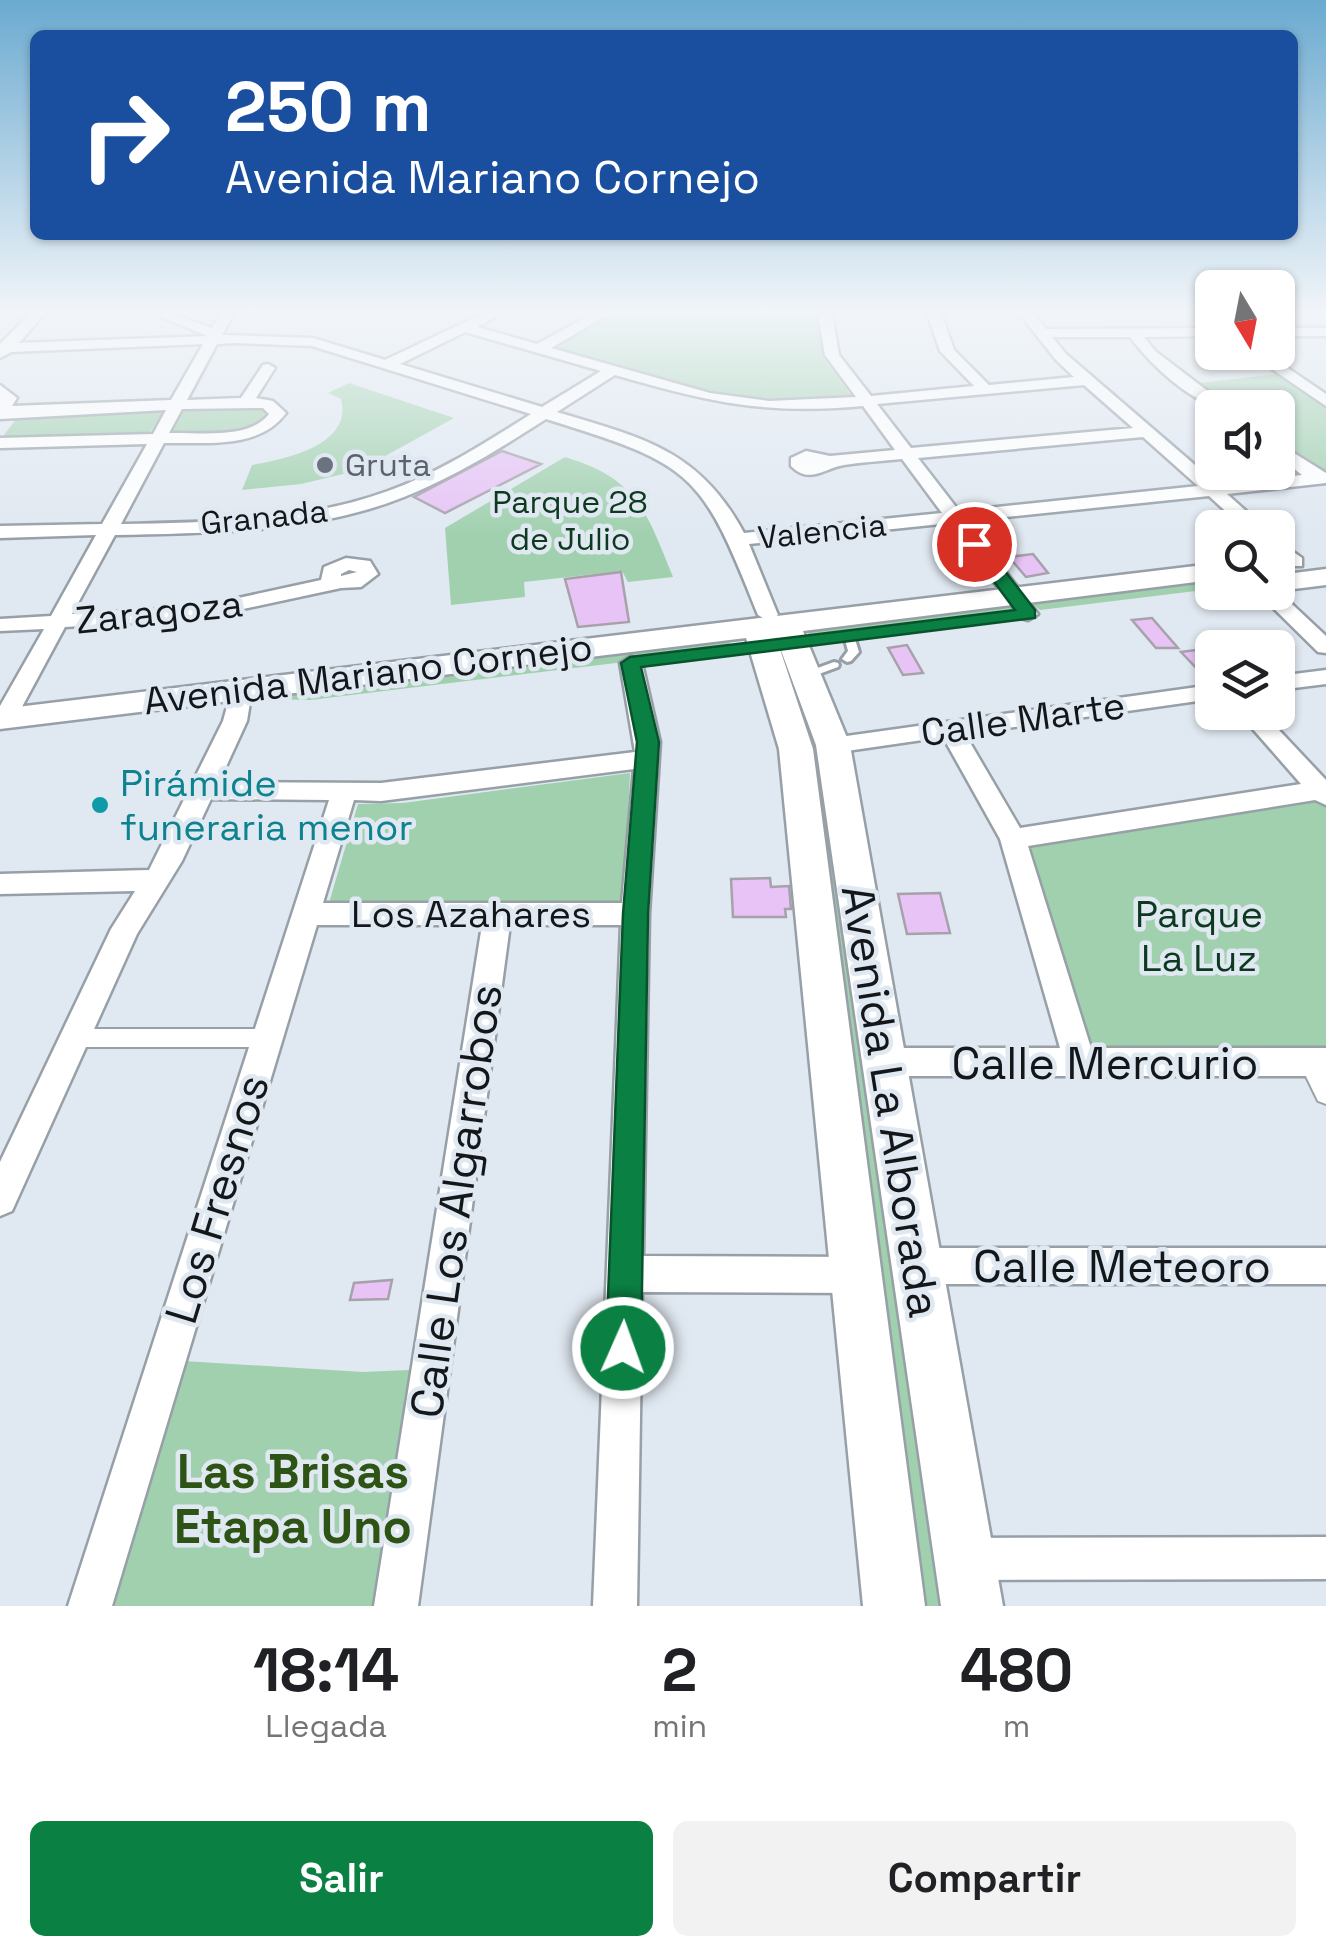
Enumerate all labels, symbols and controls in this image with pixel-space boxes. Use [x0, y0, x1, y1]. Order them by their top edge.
text: 250 m [225, 62, 432, 151]
icon: right [60, 70, 190, 200]
text: Avenida Mariano Cornejo [225, 149, 760, 206]
north arrow [1195, 270, 1295, 370]
map controls [1195, 270, 1295, 730]
button: sound [1195, 390, 1295, 490]
place label: Gruta [345, 445, 431, 485]
marker: Gruta [314, 454, 336, 476]
park label: Parque 28 de Julio [492, 482, 648, 559]
street label: Granada [198, 490, 330, 544]
pin [932, 502, 1017, 587]
street label: Valencia [756, 504, 888, 558]
button: search [1195, 510, 1295, 610]
icon: arrive [947, 517, 1002, 572]
street label: Zaragoza [73, 579, 245, 645]
street label: Avenida Mariano Cornejo [141, 623, 595, 725]
button: layers [1195, 630, 1295, 730]
street label: Calle Marte [918, 681, 1128, 757]
place label: Pirámide funeraria menor [120, 759, 413, 851]
marker: Pirámide funeraria menor [89, 794, 111, 816]
street label: Avenida La Alborada [829, 881, 953, 1321]
street label: Los Azahares [351, 890, 591, 938]
park label: Parque La Luz [1135, 890, 1263, 982]
street label: Calle Los Algarrobos [397, 980, 515, 1422]
street label: Calle Mercurio [952, 1035, 1259, 1092]
street label: Los Fresnos [152, 1068, 282, 1330]
street label: Calle Meteoro [973, 1238, 1271, 1295]
position arrow [571, 1296, 675, 1400]
district label: Las Brisas Etapa Uno [174, 1441, 412, 1557]
text: 18:14 [253, 1632, 399, 1709]
text: 2 [662, 1632, 697, 1709]
text: 480 [960, 1632, 1073, 1709]
text: Llegada [265, 1706, 387, 1746]
text: min [652, 1706, 707, 1746]
text: m [1003, 1706, 1030, 1746]
button: Salir [30, 1821, 653, 1936]
button: Compartir [673, 1821, 1296, 1936]

